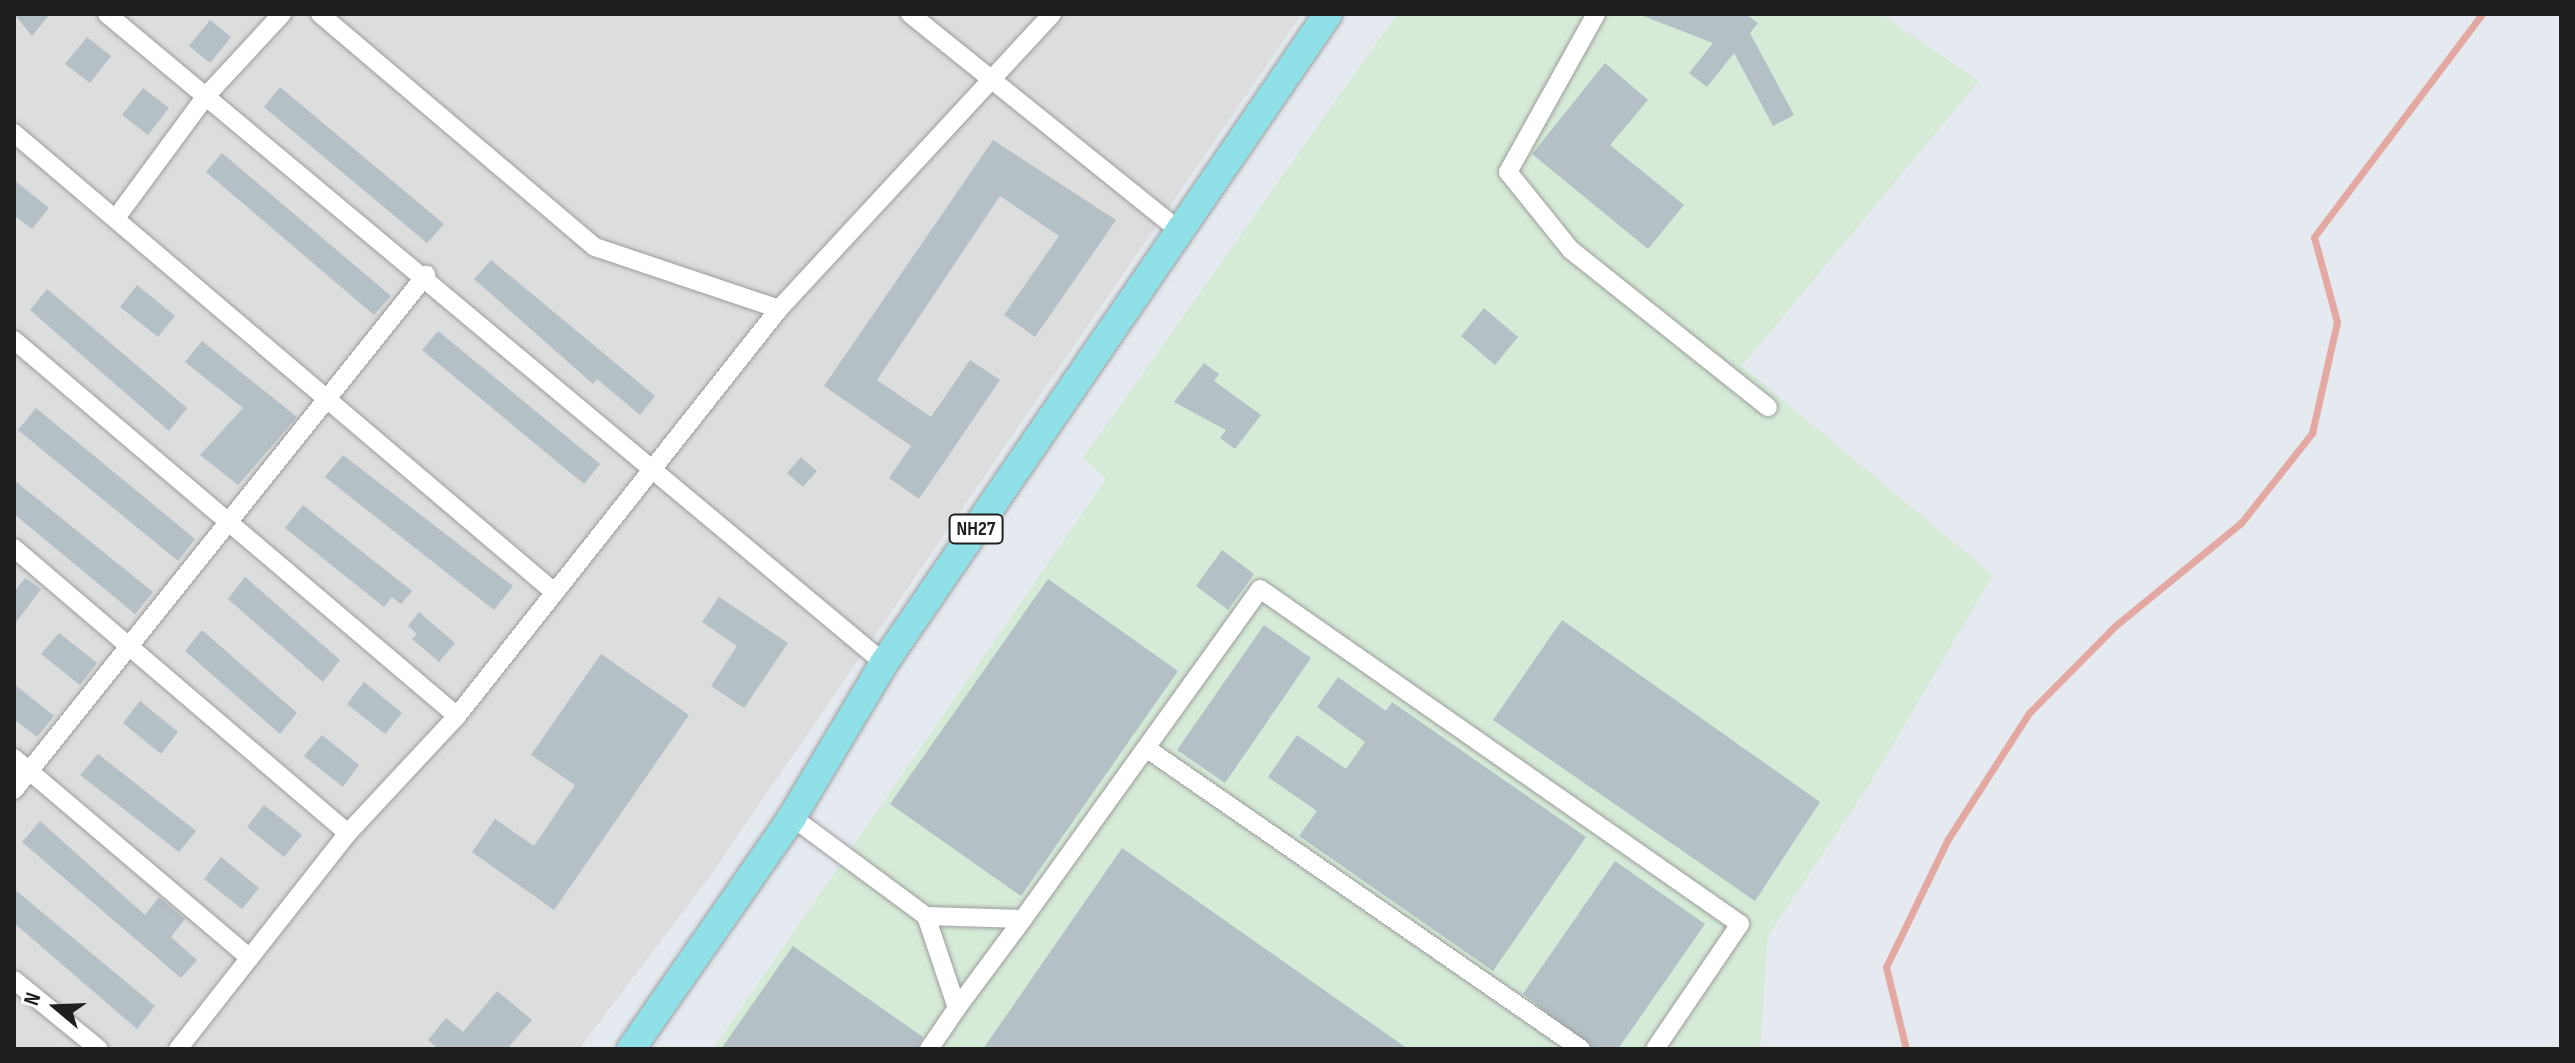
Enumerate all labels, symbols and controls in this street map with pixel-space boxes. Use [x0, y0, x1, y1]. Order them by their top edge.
road number: NH27 [948, 513, 1004, 545]
north arrow [16, 967, 96, 1047]
text: N [18, 989, 48, 1009]

